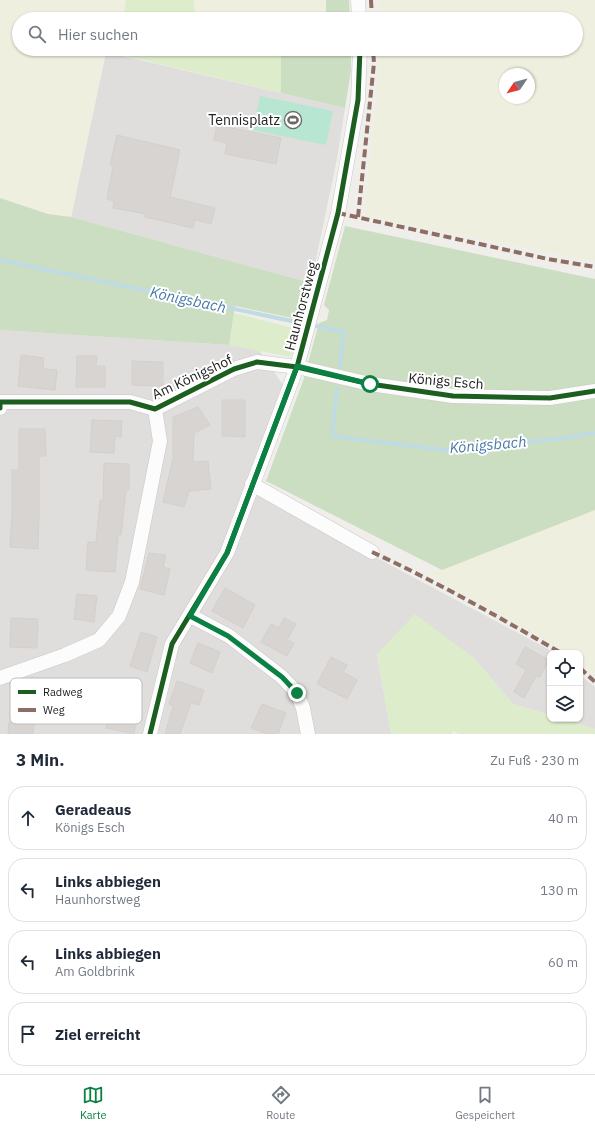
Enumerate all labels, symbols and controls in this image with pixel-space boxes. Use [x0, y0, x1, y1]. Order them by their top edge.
search box [12, 12, 583, 56]
icon: search [26, 23, 48, 45]
text: Hier suchen [58, 25, 138, 44]
north arrow [499, 68, 535, 104]
sports icon: Tennisplatz [283, 110, 303, 130]
place label: Tennisplatz [208, 111, 280, 129]
street label: Haunhorstweg [280, 259, 322, 353]
water label: Königsbach [148, 282, 228, 317]
street label: Am Königshof [149, 350, 236, 403]
street label: Königs Esch [408, 369, 484, 393]
route start [361, 375, 379, 393]
water label: Königsbach [449, 432, 527, 457]
map controls [547, 650, 583, 722]
button: locate [547, 650, 583, 686]
legend [10, 678, 142, 724]
route end [288, 684, 306, 702]
text: Radweg [43, 685, 83, 699]
button: layers [547, 686, 583, 722]
text: Weg [43, 703, 65, 717]
text: 3 Min. [16, 749, 64, 771]
text: Zu Fuß · 230 m [490, 752, 579, 769]
text: Geradeaus [55, 800, 131, 819]
icon: ahead [17, 807, 39, 829]
text: 40 m [548, 810, 578, 827]
text: Königs Esch [55, 819, 125, 836]
text: Links abbiegen [55, 872, 161, 891]
icon: left [17, 879, 39, 901]
text: 130 m [540, 882, 578, 899]
text: Haunhorstweg [55, 891, 140, 908]
text: Links abbiegen [55, 944, 161, 963]
icon: left [17, 951, 39, 973]
text: 60 m [548, 954, 578, 971]
text: Am Goldbrink [55, 963, 135, 980]
icon: arrive [17, 1023, 39, 1045]
text: Ziel erreicht [55, 1025, 141, 1044]
tab: Karte [80, 1084, 107, 1122]
tab: Route [266, 1084, 295, 1122]
tab: Gespeichert [455, 1084, 515, 1122]

